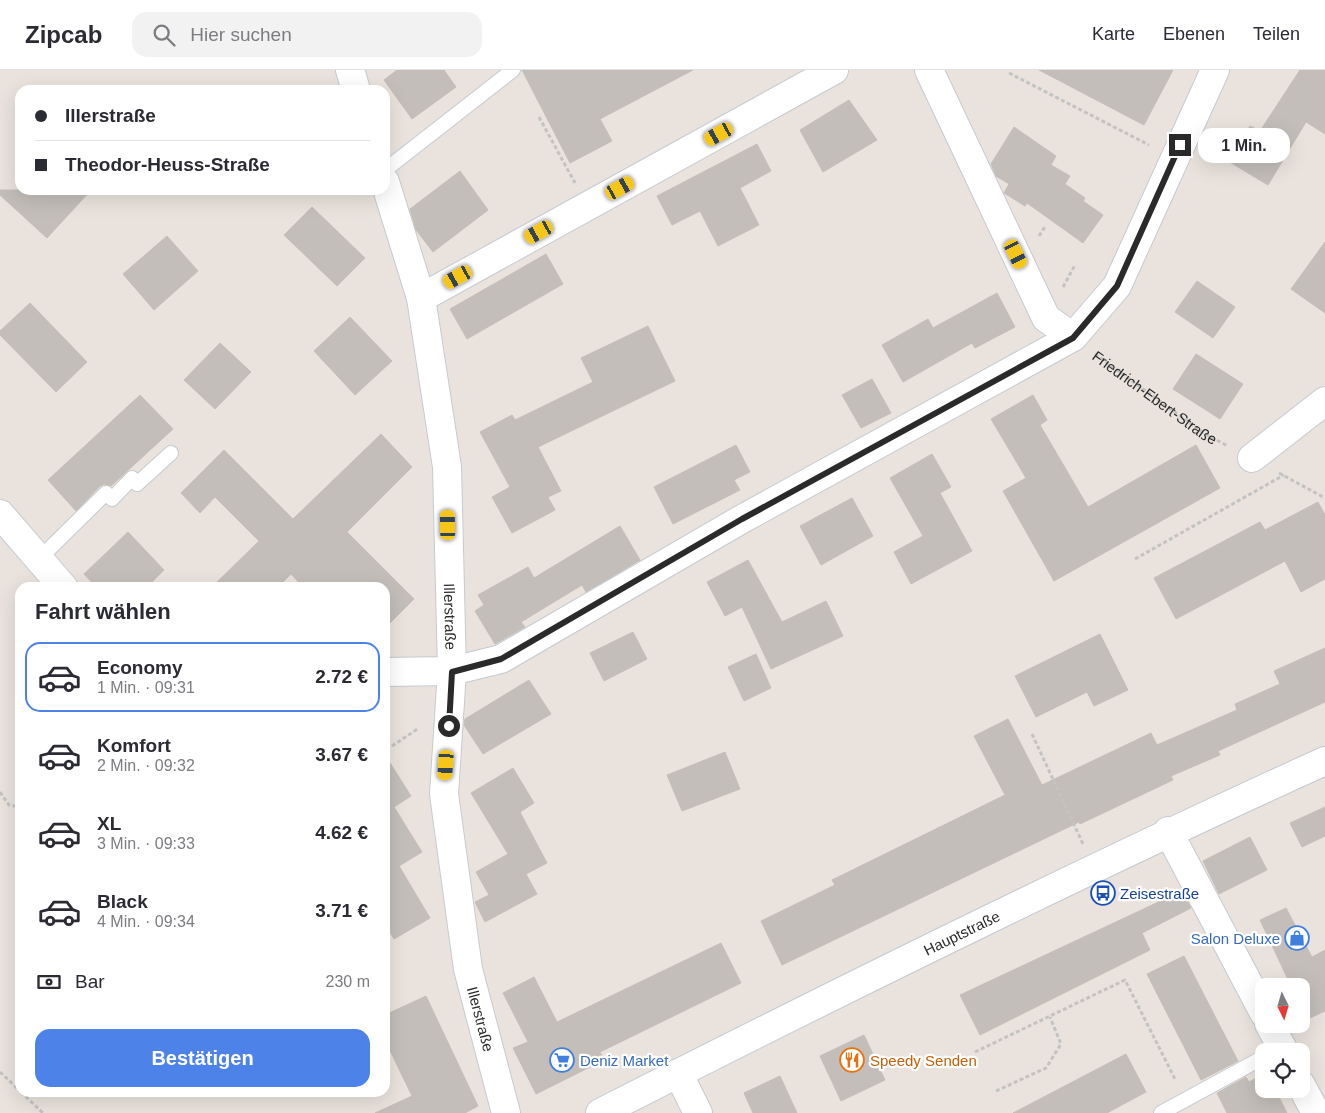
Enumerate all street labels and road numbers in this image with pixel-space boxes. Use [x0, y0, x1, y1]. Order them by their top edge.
street label: Friedrich-Ebert-Straße [1089, 347, 1220, 447]
street label: Illerstraße [441, 583, 460, 650]
street label: Hauptstraße [921, 907, 1002, 958]
street label: Illerstraße [464, 984, 498, 1053]

